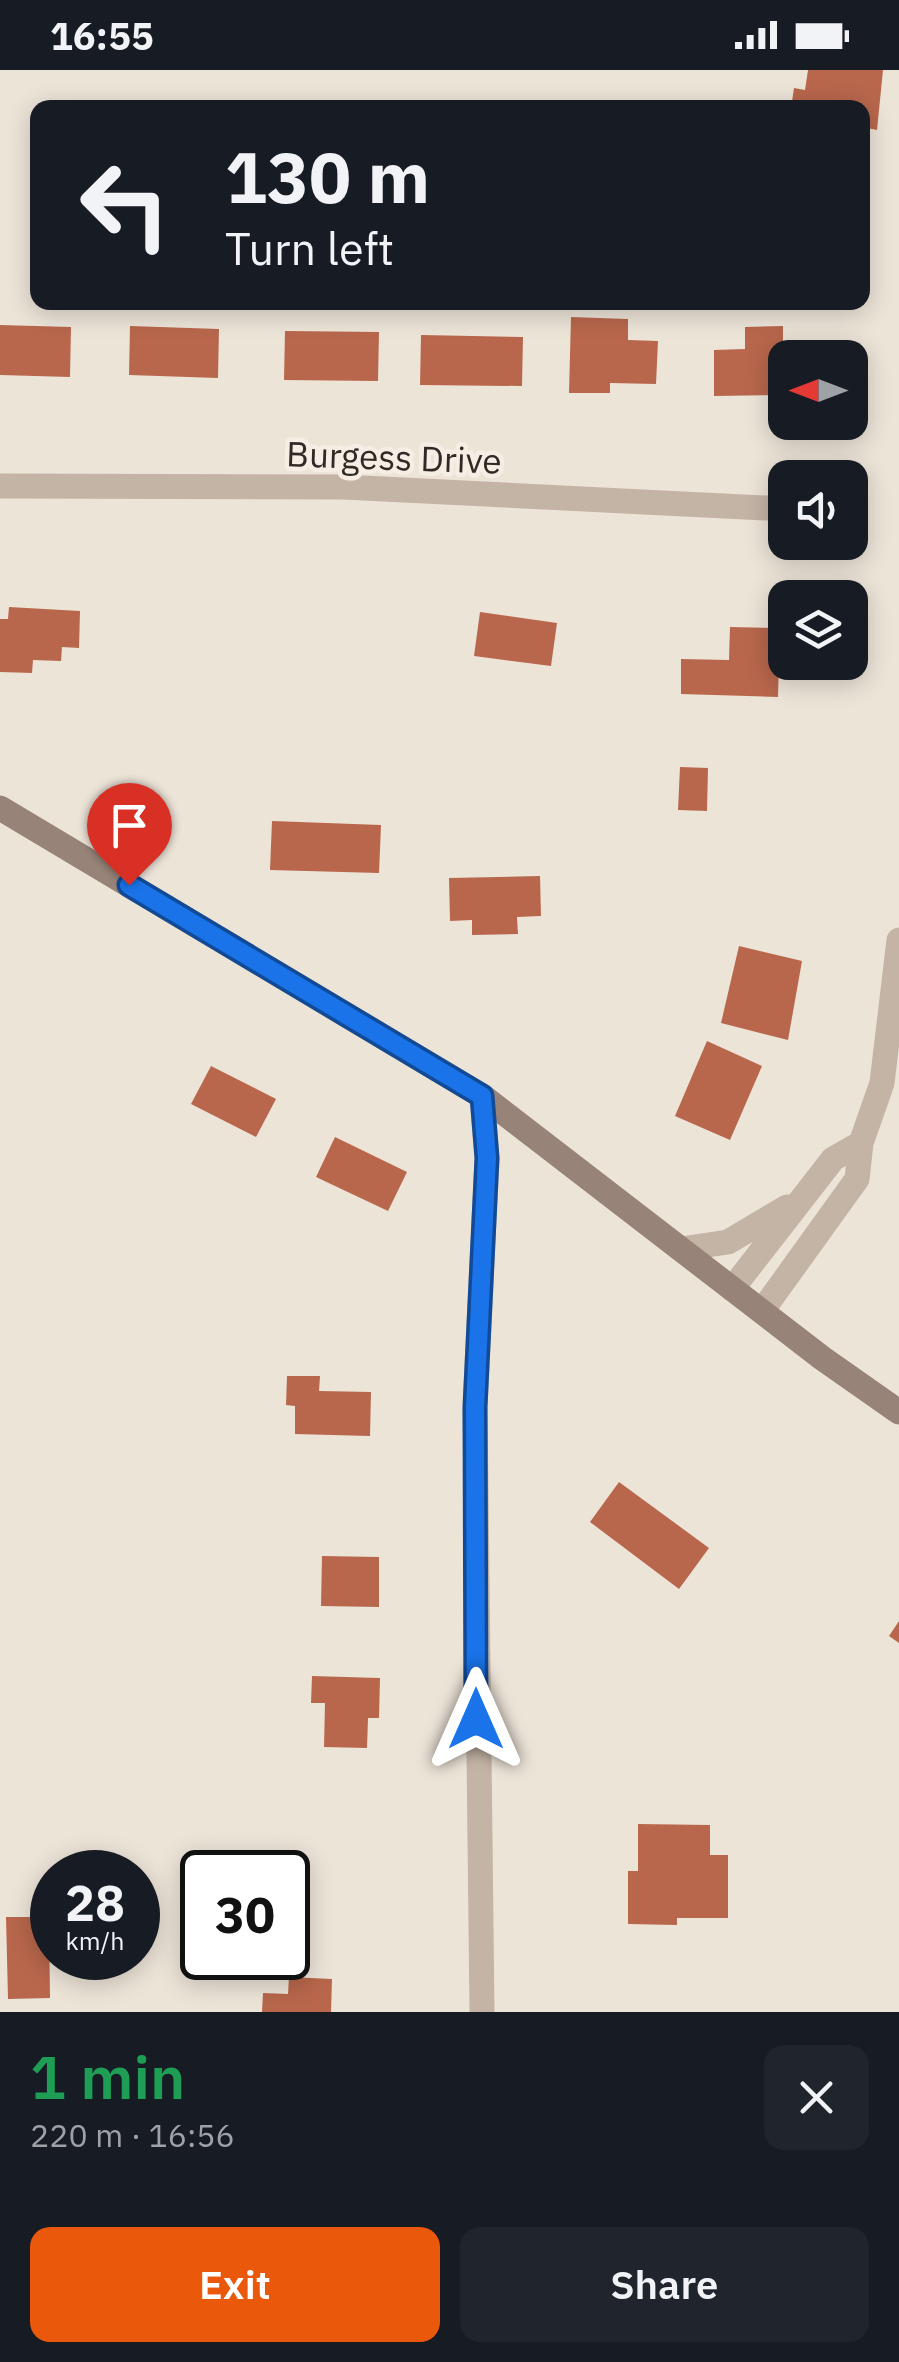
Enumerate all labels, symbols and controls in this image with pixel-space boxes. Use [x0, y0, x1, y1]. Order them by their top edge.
text: 16:55 [50, 11, 154, 60]
text: 130 m [225, 131, 430, 222]
icon: left [60, 140, 190, 270]
text: Turn left [225, 219, 394, 277]
north arrow [768, 340, 868, 440]
map controls [768, 340, 868, 680]
street label: Burgess Drive [285, 430, 503, 484]
button: sound [768, 460, 868, 560]
button: layers [768, 580, 868, 680]
pin [87, 783, 172, 886]
icon: arrive [102, 798, 157, 853]
position arrow [424, 1667, 528, 1771]
speed limit sign: 30 [180, 1850, 310, 1980]
text: 28 [65, 1870, 125, 1935]
text: km/h [66, 1924, 124, 1957]
text: 1 min [30, 2037, 185, 2116]
button: close [764, 2045, 869, 2150]
text: 220 m · 16:56 [30, 2114, 235, 2156]
button: Exit [30, 2227, 440, 2342]
button: Share [460, 2227, 869, 2342]

